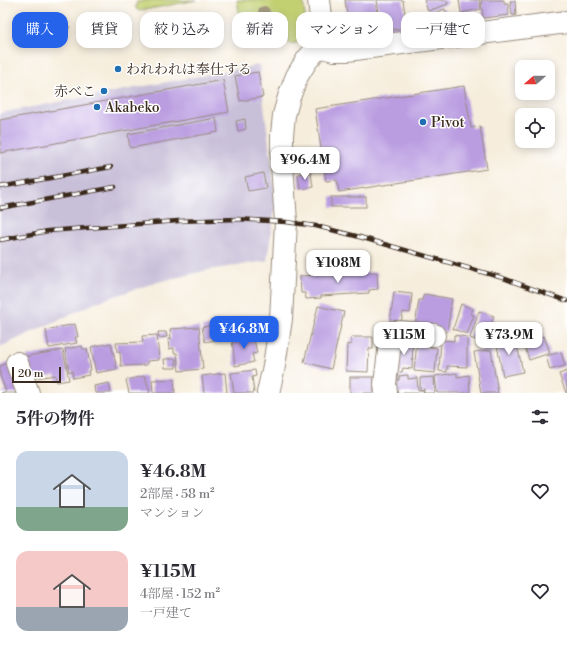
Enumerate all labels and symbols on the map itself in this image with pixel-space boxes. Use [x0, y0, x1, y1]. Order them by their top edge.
north arrow [515, 60, 555, 100]
place label: われわれは奉仕する [126, 61, 252, 79]
marker: われわれは奉仕する [113, 64, 123, 74]
place label: 赤べこ [54, 83, 96, 101]
marker: 赤べこ [99, 86, 109, 96]
place label: Akabeko [104, 99, 160, 117]
marker: Akabeko [92, 102, 102, 112]
place label: Pivot [431, 114, 465, 132]
marker: Pivot [418, 117, 428, 127]
pin: ¥96.4M [272, 147, 338, 181]
pin: ¥108M [310, 250, 366, 284]
pin: ¥46.8M [211, 316, 277, 350]
pin: ¥115M [376, 322, 432, 356]
pin: ¥73.9M [476, 322, 542, 356]
scale bar [12, 365, 61, 384]

